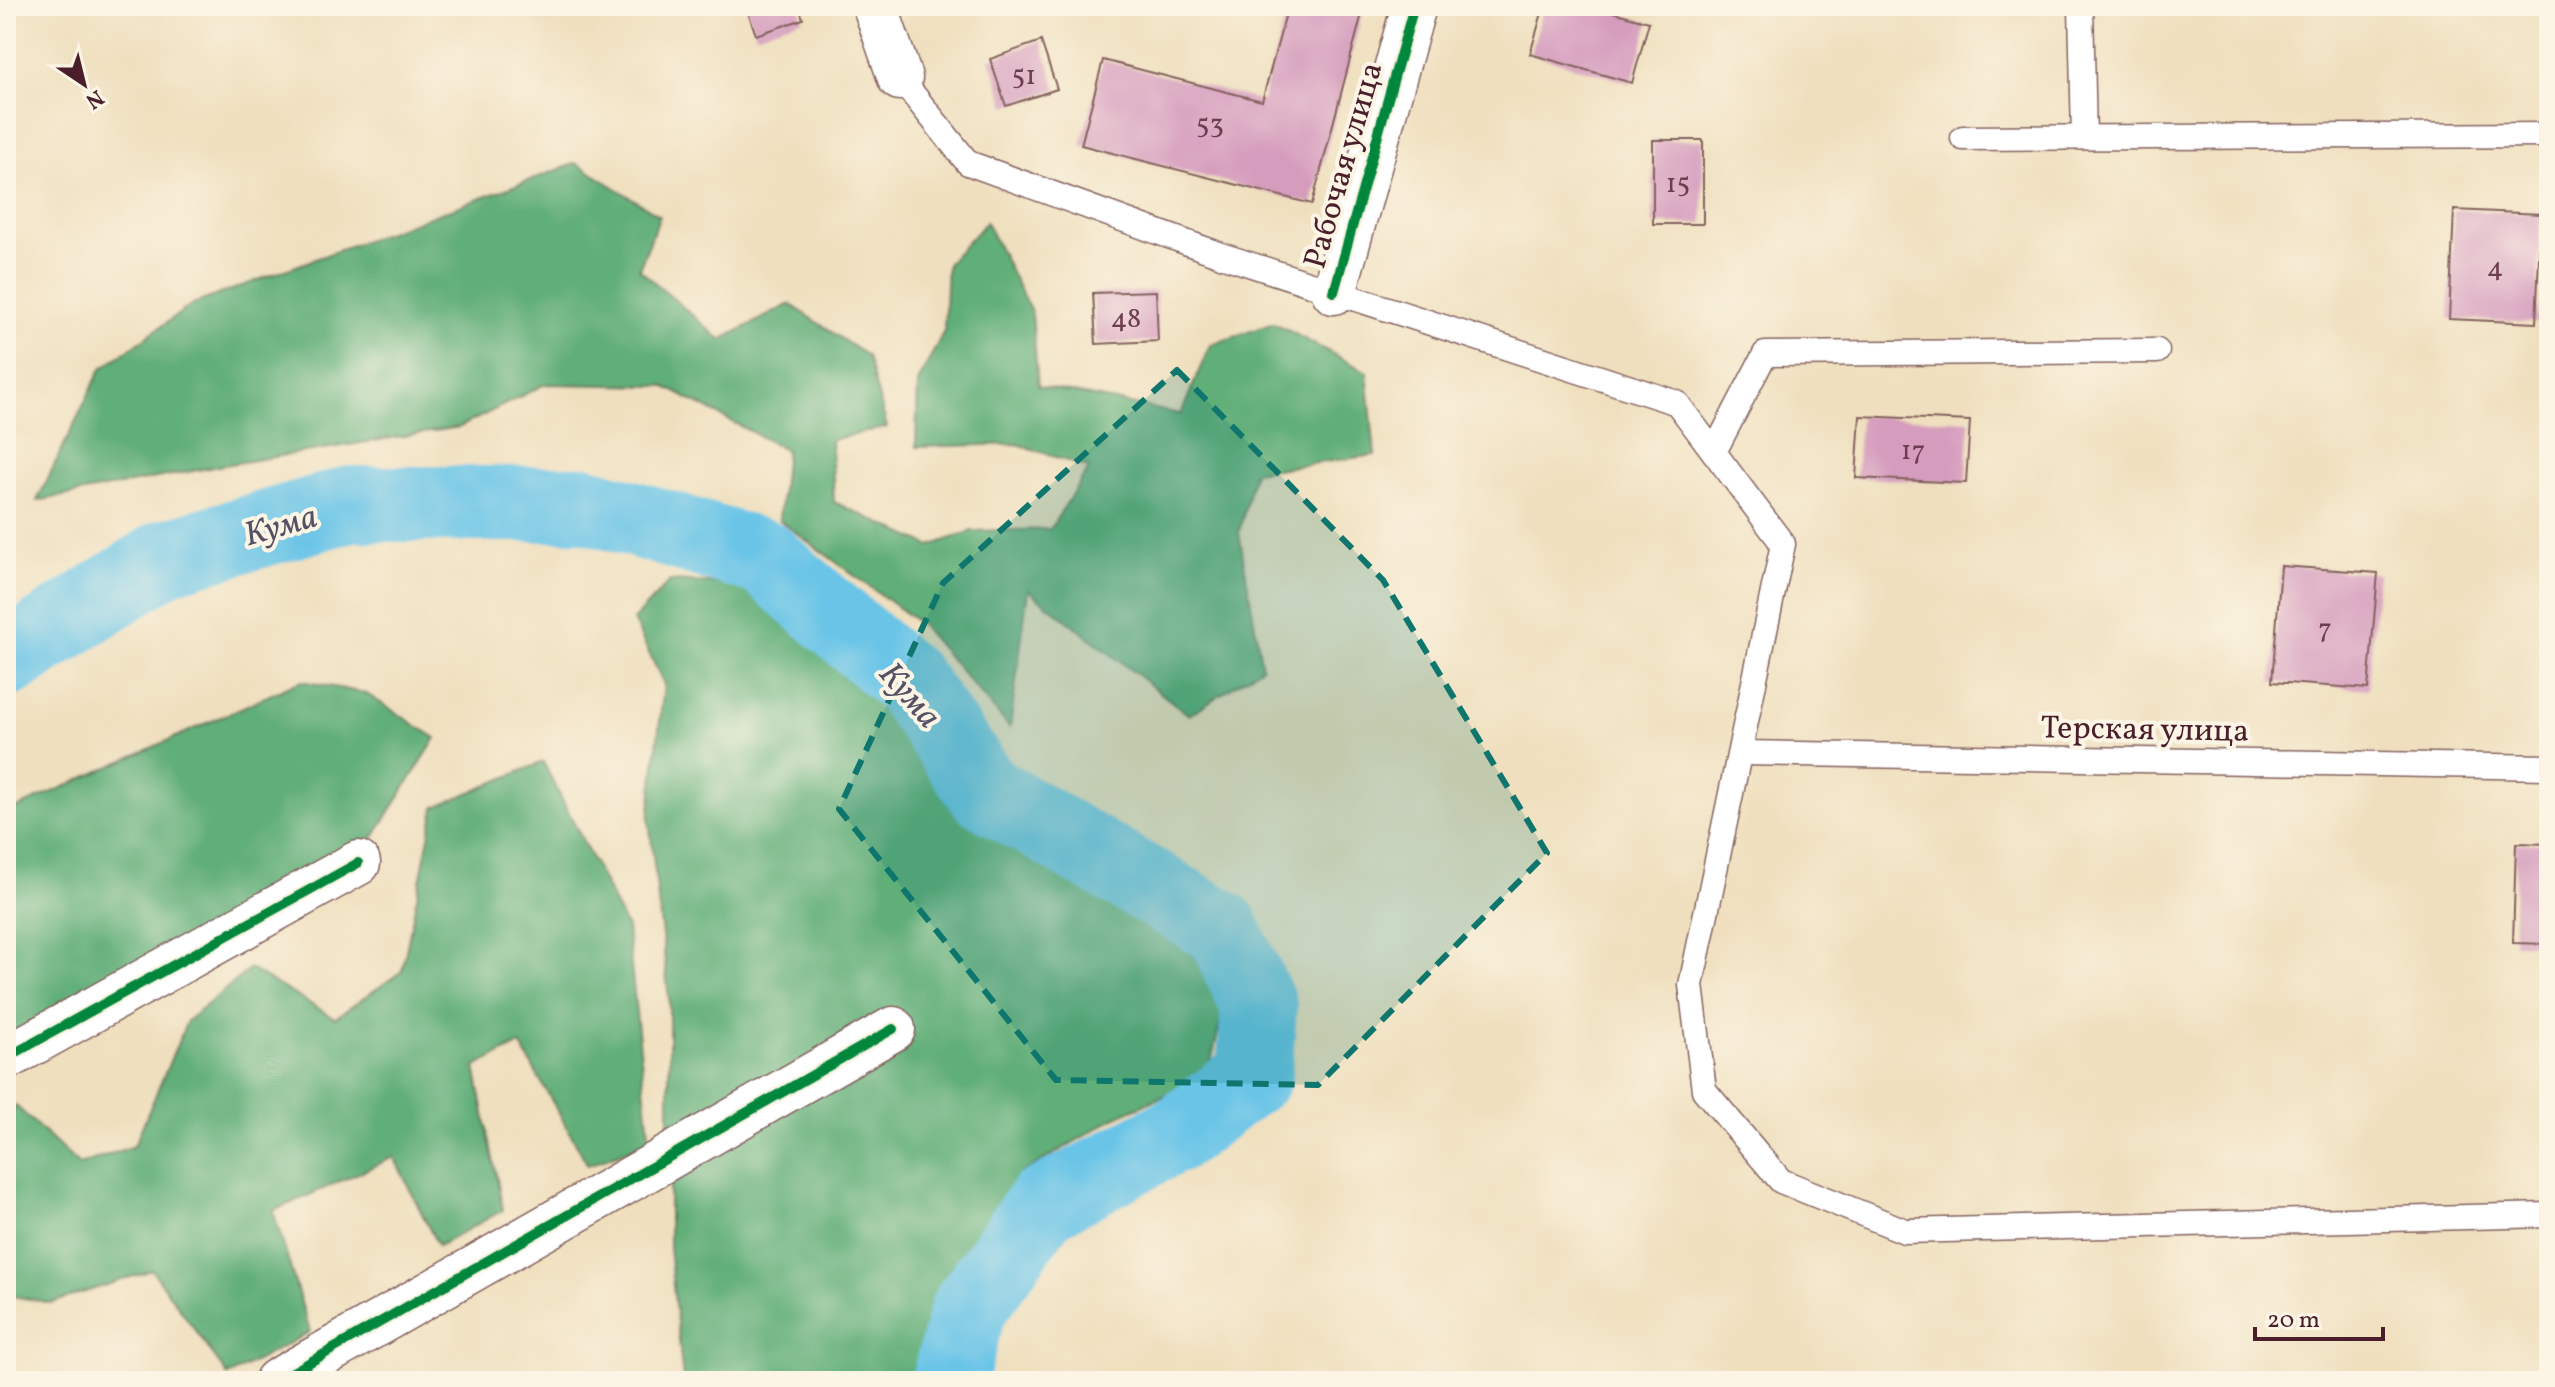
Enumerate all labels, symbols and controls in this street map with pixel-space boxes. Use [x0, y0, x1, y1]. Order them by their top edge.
north arrow [44, 44, 124, 124]
house number: 51 [1012, 57, 1036, 96]
street label: Рабочая улица [1294, 57, 1395, 274]
text: N [79, 81, 109, 116]
house number: 53 [1196, 106, 1224, 145]
house number: 15 [1666, 165, 1690, 204]
house number: 4 [2487, 249, 2503, 288]
house number: 48 [1111, 300, 1141, 339]
house number: 17 [1901, 432, 1925, 471]
water label: Кума [239, 495, 323, 560]
house number: 7 [2318, 610, 2332, 649]
water label: Кума [866, 653, 950, 740]
street label: Терская улица [2040, 707, 2250, 755]
scale bar [2255, 1291, 2383, 1341]
text: 20 m [2267, 1304, 2320, 1338]

